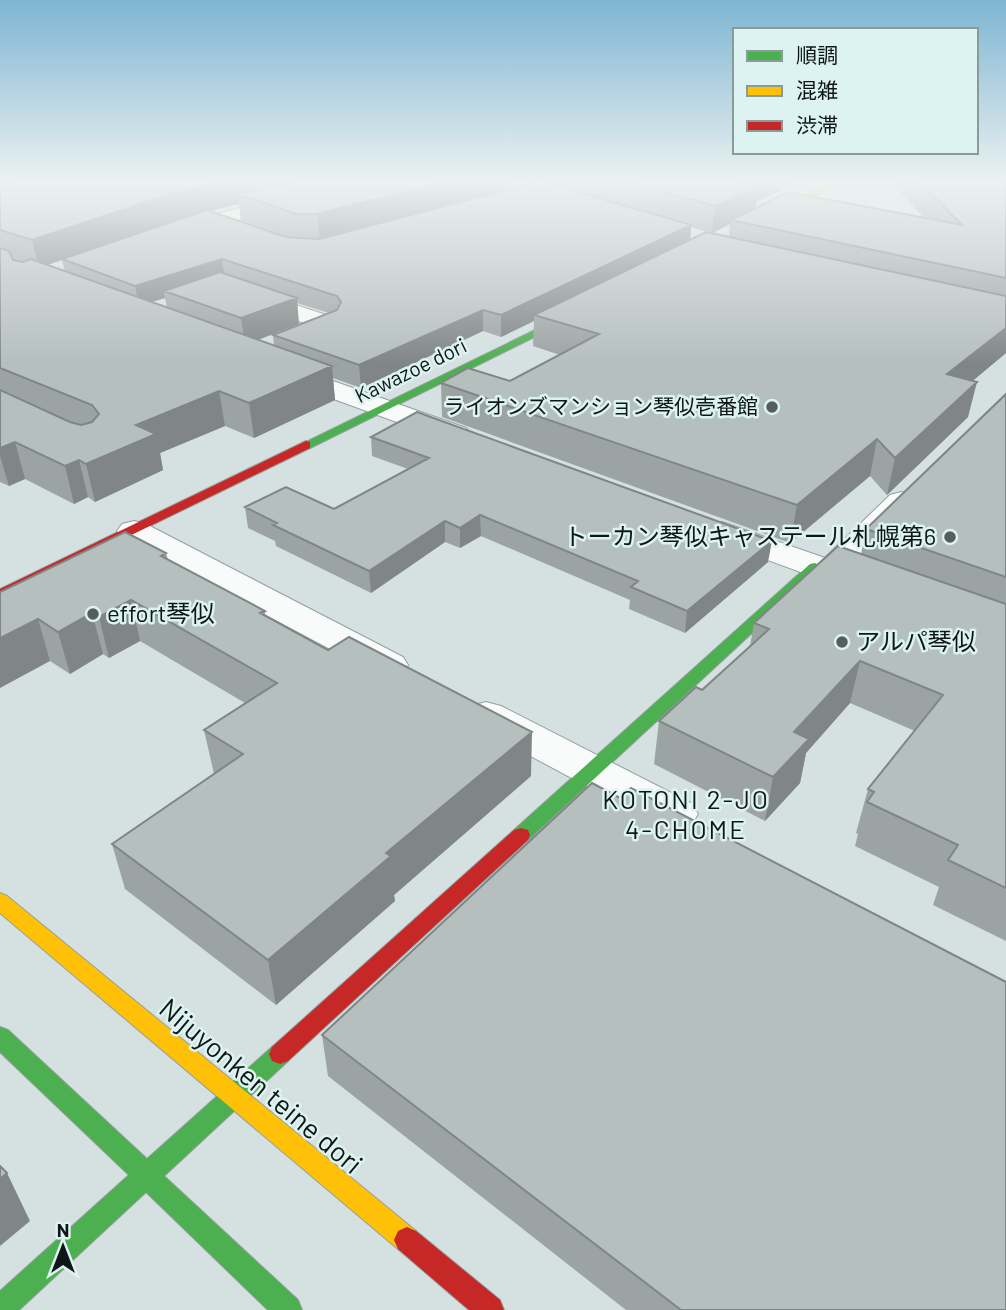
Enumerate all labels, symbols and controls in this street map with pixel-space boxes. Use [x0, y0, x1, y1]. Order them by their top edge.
legend [733, 28, 978, 154]
text: 順調 [796, 42, 838, 67]
text: 混雑 [796, 77, 838, 102]
text: 渋滞 [796, 112, 838, 137]
street label: Kawazoe dori [350, 332, 470, 407]
place label: ライオンズマンション琴似壱番館 [443, 393, 758, 418]
marker: ライオンズマンション琴似壱番館 [764, 399, 780, 415]
place label: トーカン琴似キャステール札幌第6 [564, 521, 936, 550]
marker: トーカン琴似キャステール札幌第6 [942, 529, 958, 545]
place label: effort琴似 [107, 598, 214, 627]
marker: effort琴似 [85, 606, 101, 622]
place label: アルパ琴似 [856, 626, 976, 655]
marker: アルパ琴似 [834, 634, 850, 650]
district label: KOTONI 2-JO 4-CHOME [602, 783, 770, 844]
street label: Nijuyonken teine dori [153, 990, 370, 1180]
north arrow [28, 1212, 98, 1282]
text: N [57, 1218, 69, 1241]

